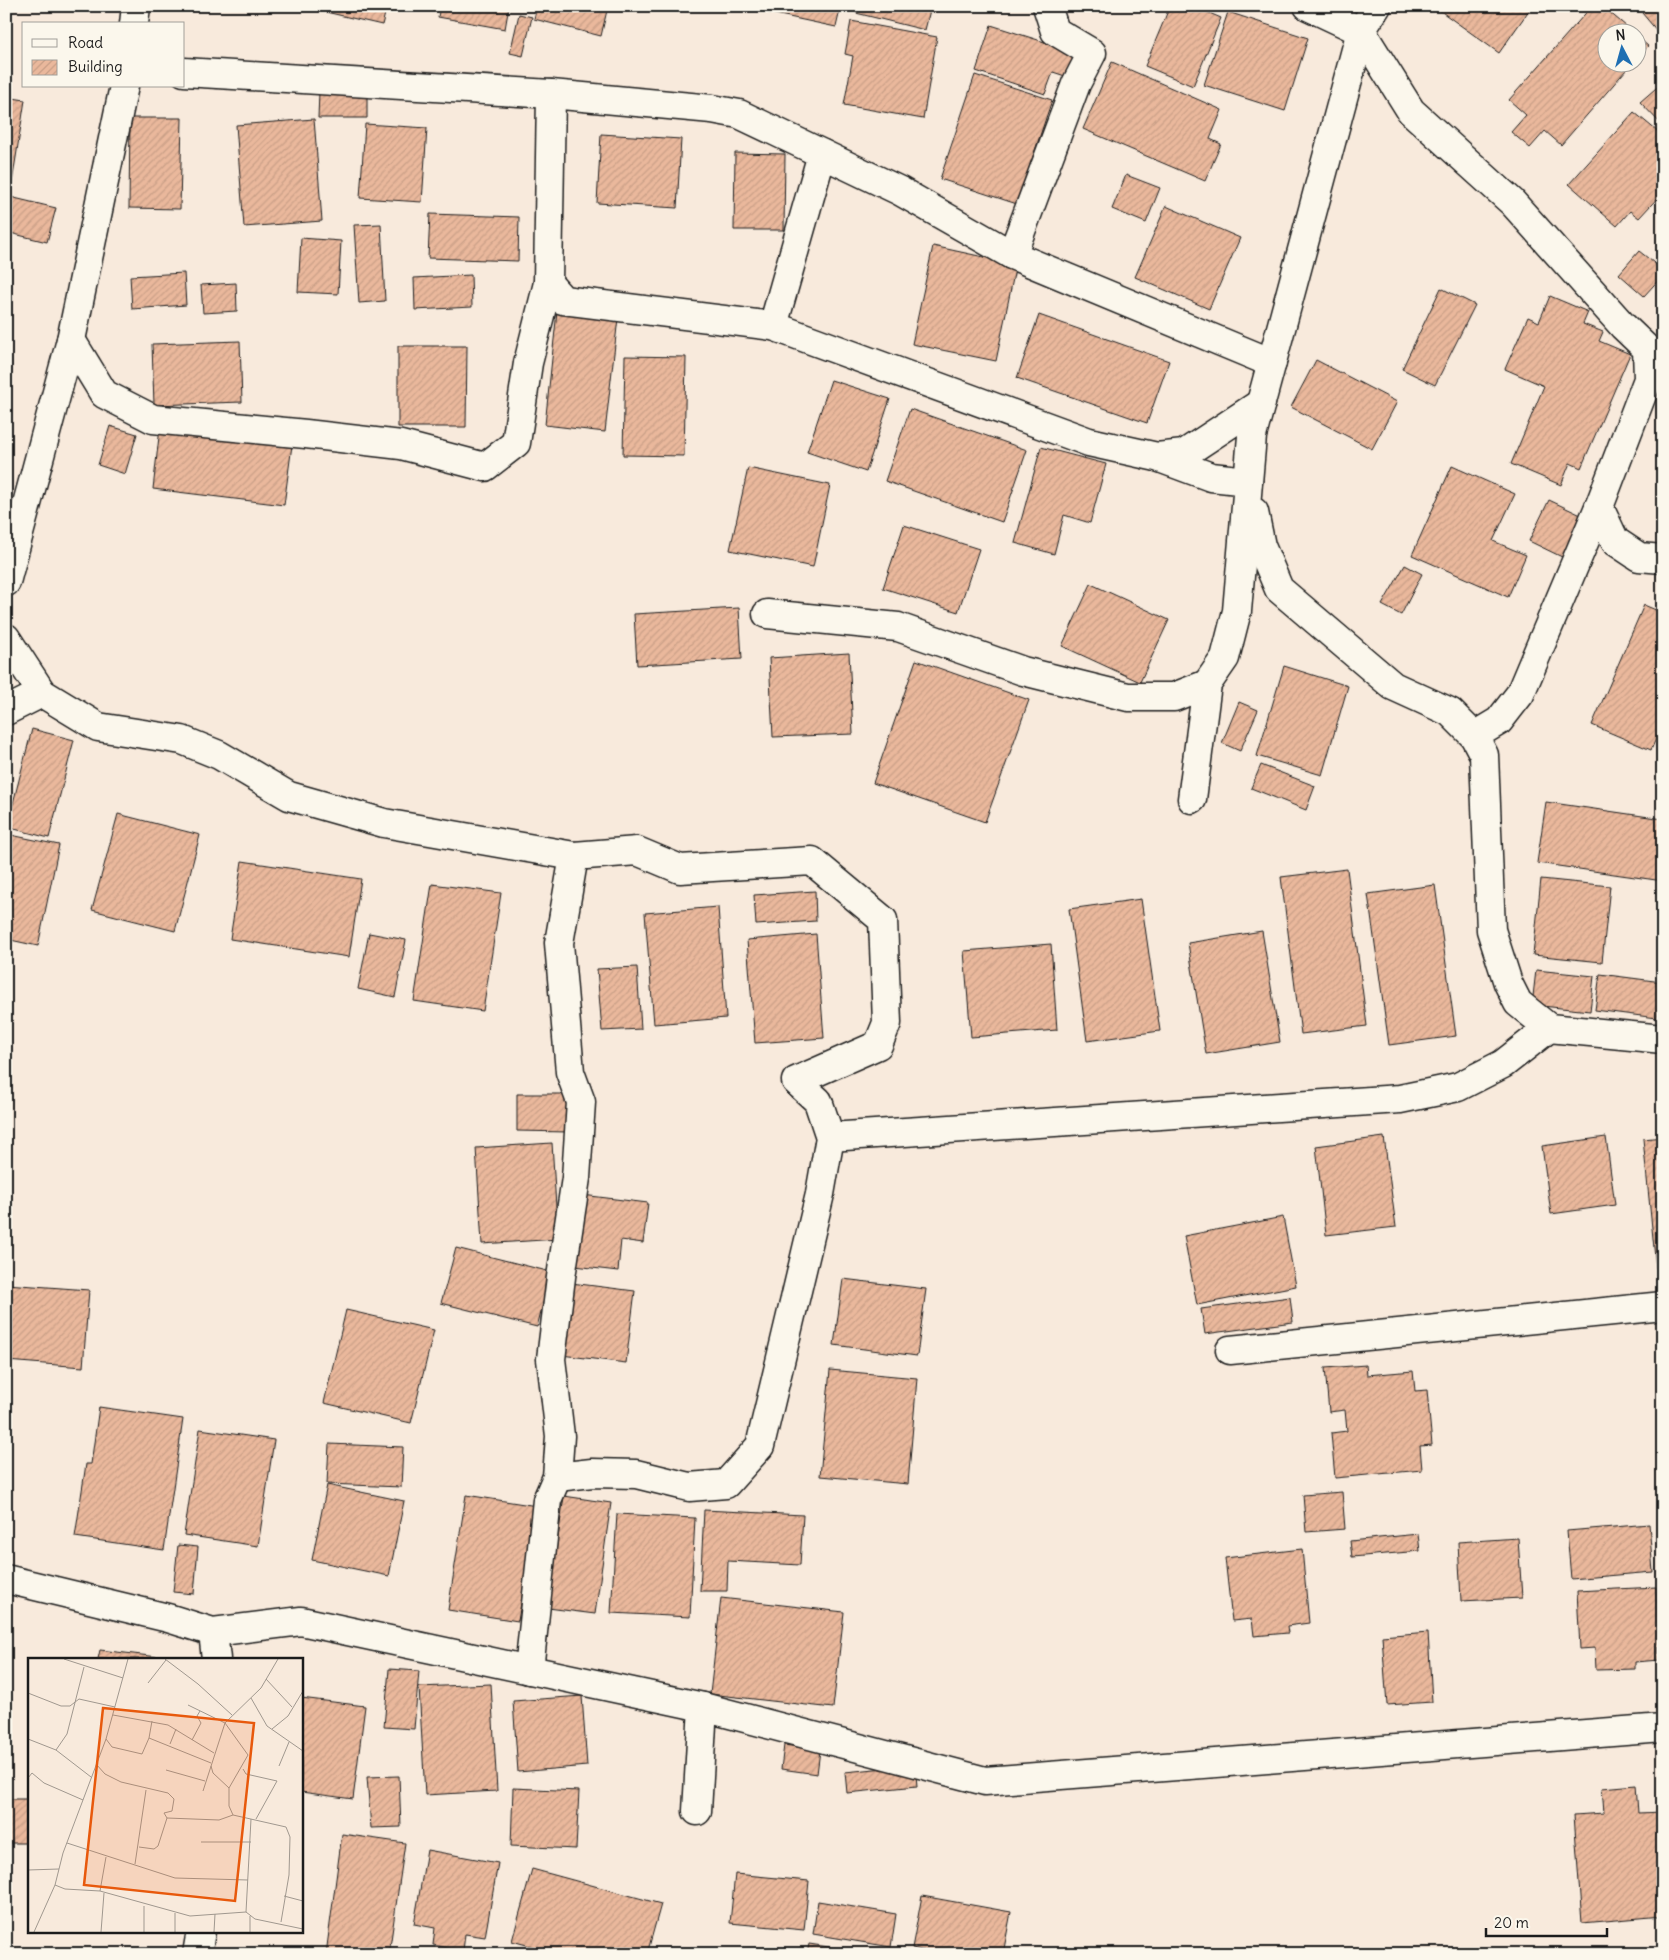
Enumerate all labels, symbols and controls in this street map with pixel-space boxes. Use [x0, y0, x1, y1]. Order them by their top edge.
legend [22, 22, 185, 88]
north arrow [1596, 22, 1646, 72]
text: N [1615, 26, 1626, 45]
text: Road [68, 33, 103, 52]
text: Building [68, 57, 123, 76]
inset map [28, 1658, 302, 1932]
scale bar [1486, 1905, 1608, 1937]
text: 20 m [1494, 1913, 1529, 1932]

